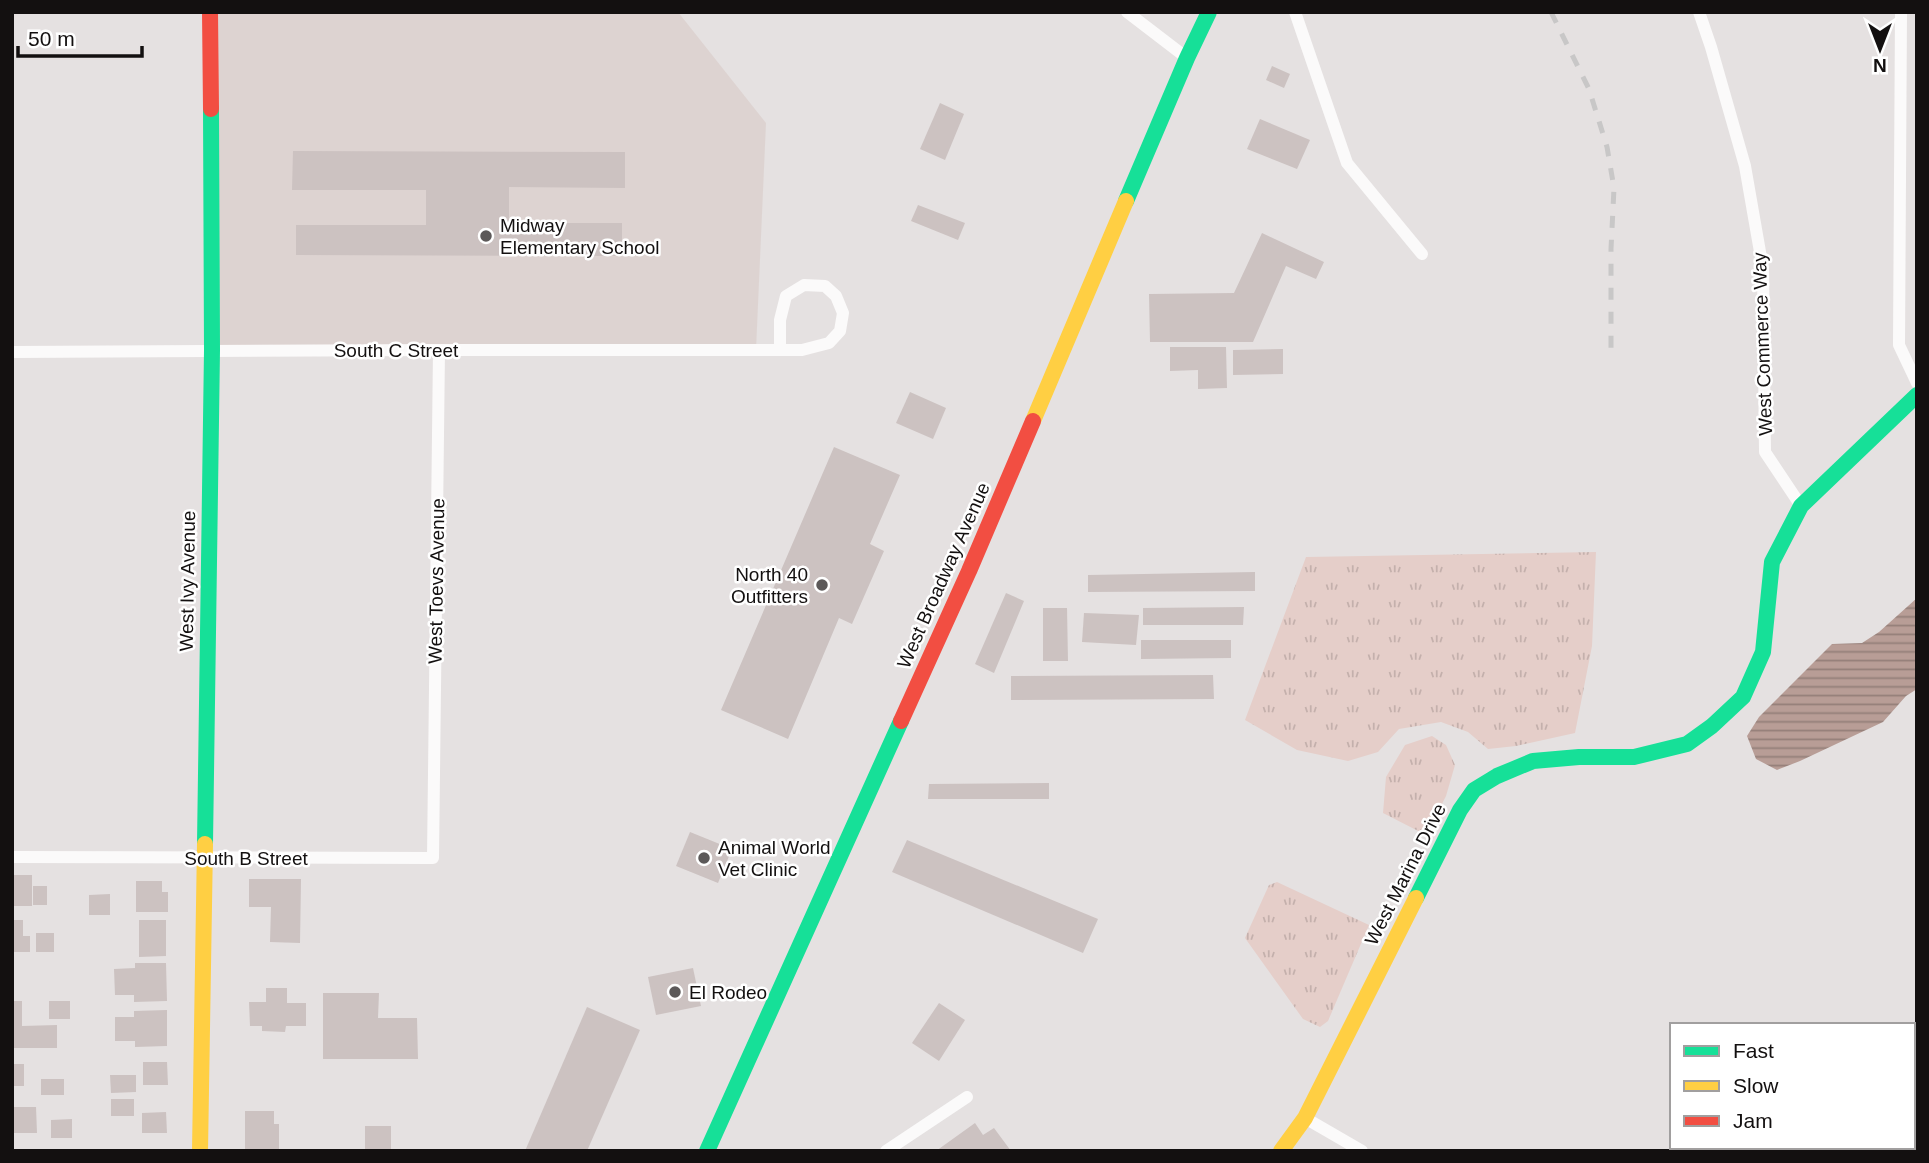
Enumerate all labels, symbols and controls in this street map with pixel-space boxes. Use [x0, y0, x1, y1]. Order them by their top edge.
scale bar [18, 14, 142, 58]
north arrow [1845, 14, 1915, 84]
text: 50 m [28, 27, 75, 50]
text: N [1873, 55, 1887, 76]
place label: Midway Elementary School [500, 215, 659, 258]
marker: Midway Elementary School [478, 228, 494, 244]
street label: West Commerce Way [1749, 251, 1776, 436]
street label: South C Street [334, 340, 459, 361]
street label: West Broadway Avenue [893, 479, 994, 671]
street label: West Toevs Avenue [425, 498, 448, 664]
street label: West Ivy Avenue [176, 510, 199, 652]
place label: North 40 Outfitters [731, 564, 808, 607]
marker: North 40 Outfitters [814, 577, 830, 593]
street label: West Marina Drive [1361, 800, 1450, 948]
place label: Animal World Vet Clinic [718, 837, 831, 880]
street label: South B Street [184, 848, 309, 869]
marker: Animal World Vet Clinic [696, 850, 712, 866]
place label: El Rodeo [689, 982, 767, 1003]
marker: El Rodeo [667, 984, 683, 1000]
legend [1670, 1023, 1915, 1149]
text: Fast [1733, 1039, 1774, 1062]
text: Slow [1733, 1074, 1779, 1097]
text: Jam [1733, 1109, 1773, 1132]

